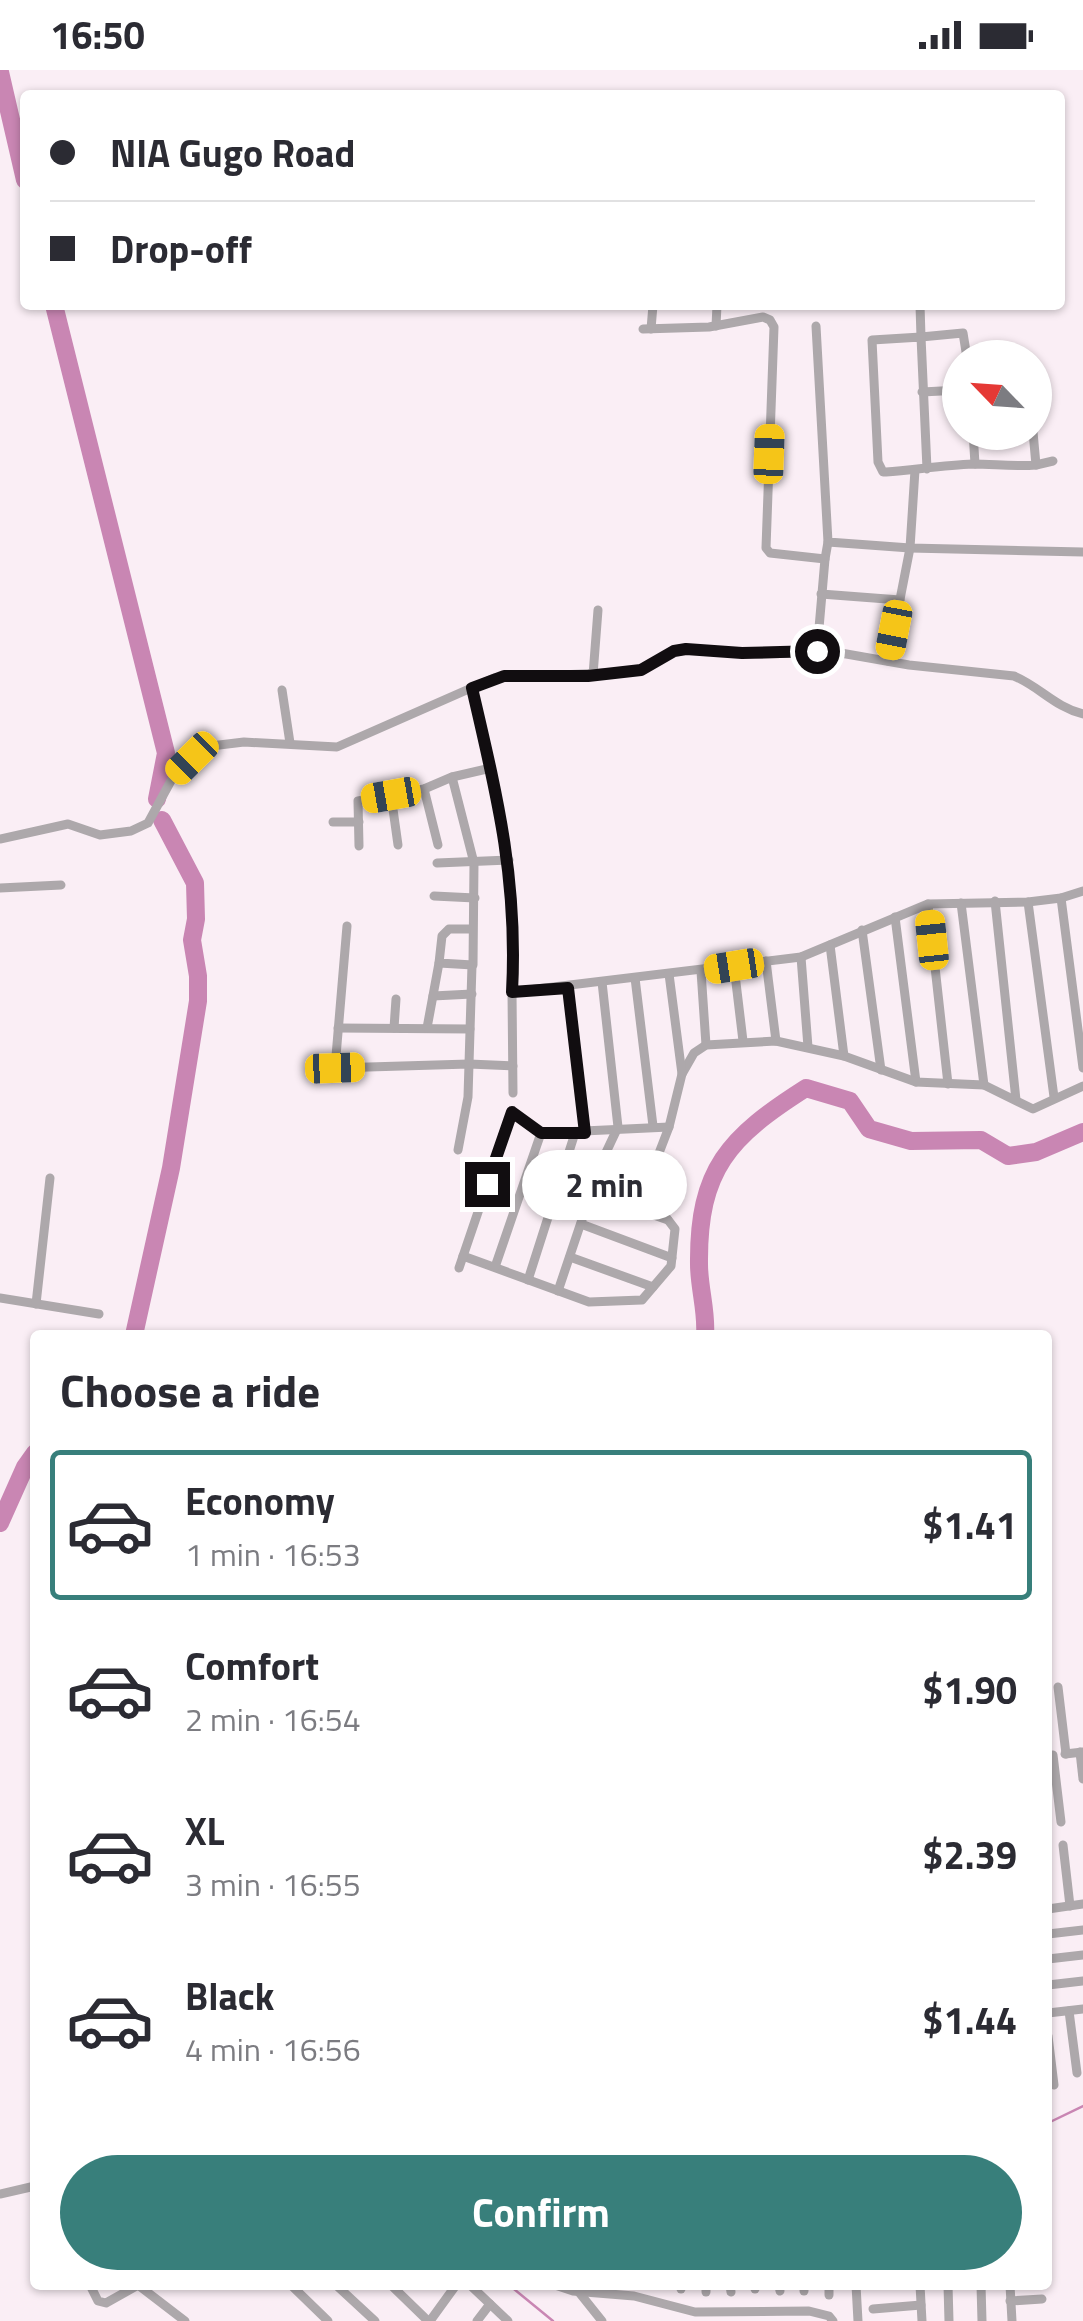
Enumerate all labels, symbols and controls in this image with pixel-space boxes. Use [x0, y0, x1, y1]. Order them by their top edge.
text: 16:50 [50, 6, 145, 64]
text: NIA Gugo Road [110, 124, 355, 182]
text: Drop-off [110, 220, 252, 278]
north arrow [942, 340, 1052, 450]
map controls [942, 340, 1052, 450]
car [753, 423, 785, 485]
car [874, 598, 914, 662]
route start [795, 629, 840, 674]
car [160, 726, 224, 790]
car [359, 775, 423, 815]
car [914, 909, 950, 971]
car [702, 946, 766, 986]
car [304, 1052, 366, 1084]
callout: 2 min [522, 1149, 687, 1219]
text: 2 min [566, 1161, 643, 1209]
route end [465, 1162, 510, 1207]
text: Choose a ride [60, 1356, 320, 1424]
text: Economy [185, 1472, 335, 1530]
icon: car [65, 1480, 155, 1570]
text: $1.41 [922, 1496, 1017, 1554]
text: 1 min · 16:53 [185, 1530, 361, 1578]
text: Comfort [185, 1637, 319, 1695]
icon: car [65, 1645, 155, 1735]
text: $1.90 [922, 1661, 1017, 1719]
text: 2 min · 16:54 [185, 1695, 361, 1743]
text: XL [185, 1802, 225, 1860]
icon: car [65, 1810, 155, 1900]
text: $2.39 [922, 1826, 1017, 1884]
text: 3 min · 16:55 [185, 1860, 361, 1908]
text: Black [185, 1967, 274, 2025]
icon: car [65, 1975, 155, 2065]
text: $1.44 [922, 1991, 1017, 2049]
text: 4 min · 16:56 [185, 2025, 361, 2073]
button: Confirm [60, 2155, 1022, 2270]

